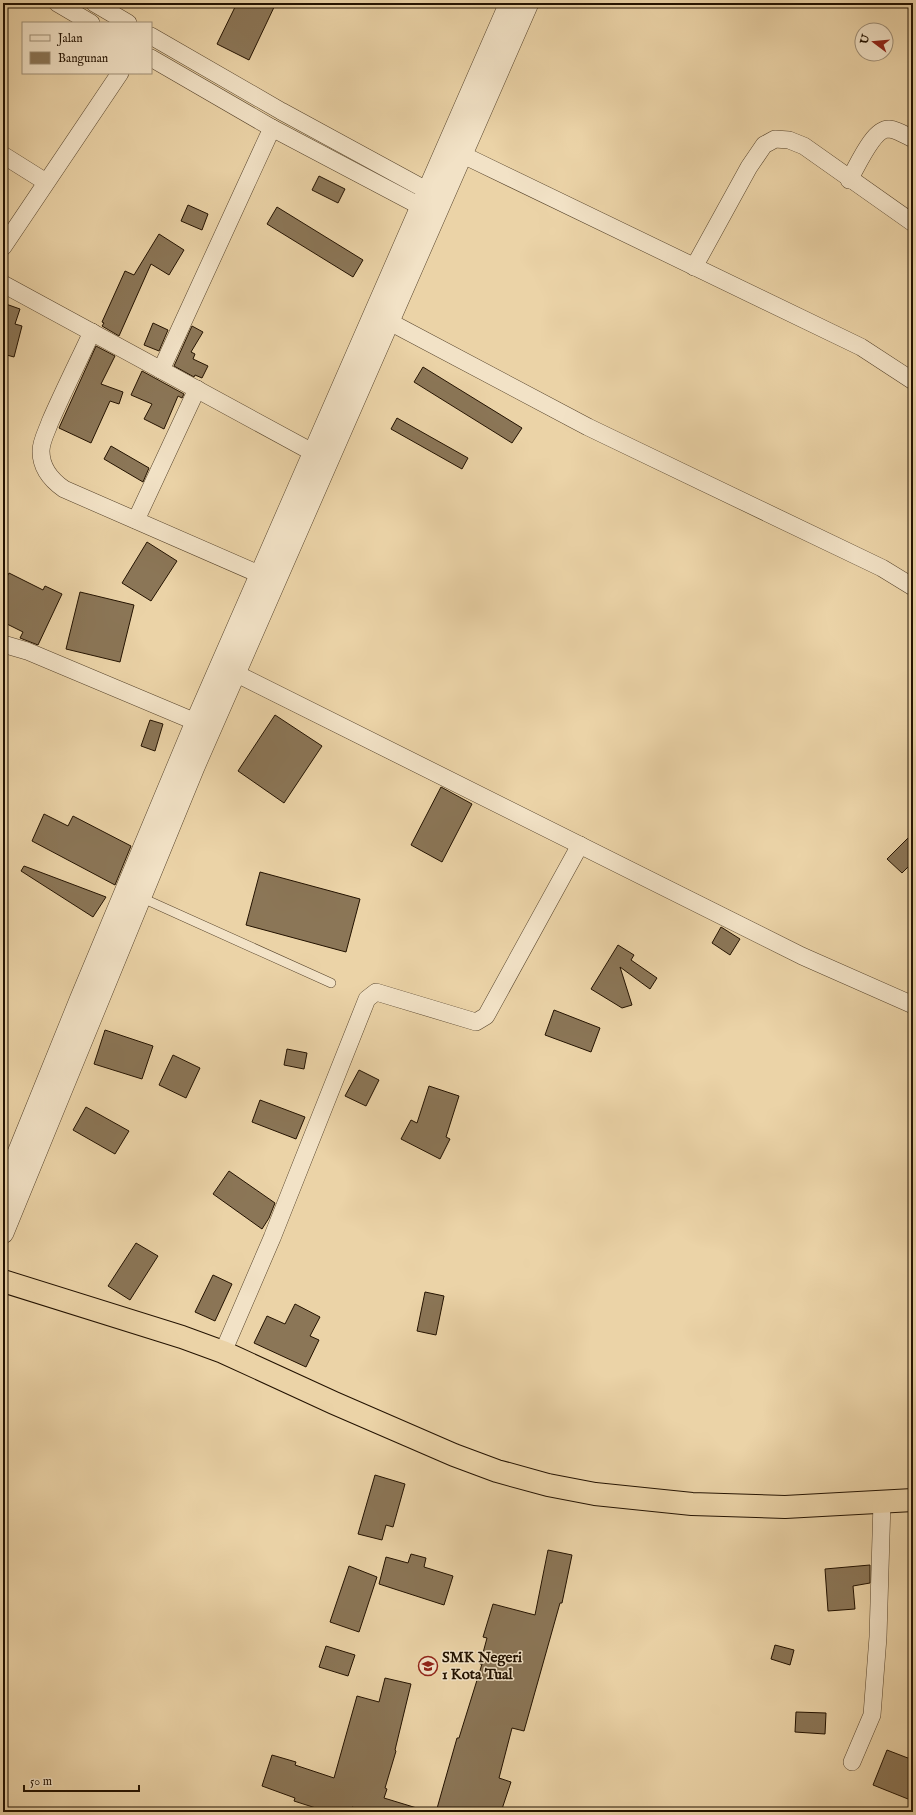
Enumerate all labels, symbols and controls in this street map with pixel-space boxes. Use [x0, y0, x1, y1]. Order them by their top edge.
legend [22, 22, 152, 74]
north arrow [854, 22, 894, 62]
text: Jalan [56, 31, 83, 47]
text: U [857, 32, 874, 47]
text: Bangunan [58, 51, 109, 66]
place label: SMK Negeri 1 Kota Tual [442, 1648, 522, 1684]
school or university icon: SMK Negeri 1 Kota Tual [417, 1655, 439, 1677]
scale bar [24, 1767, 139, 1793]
text: 50 m [30, 1774, 52, 1789]

